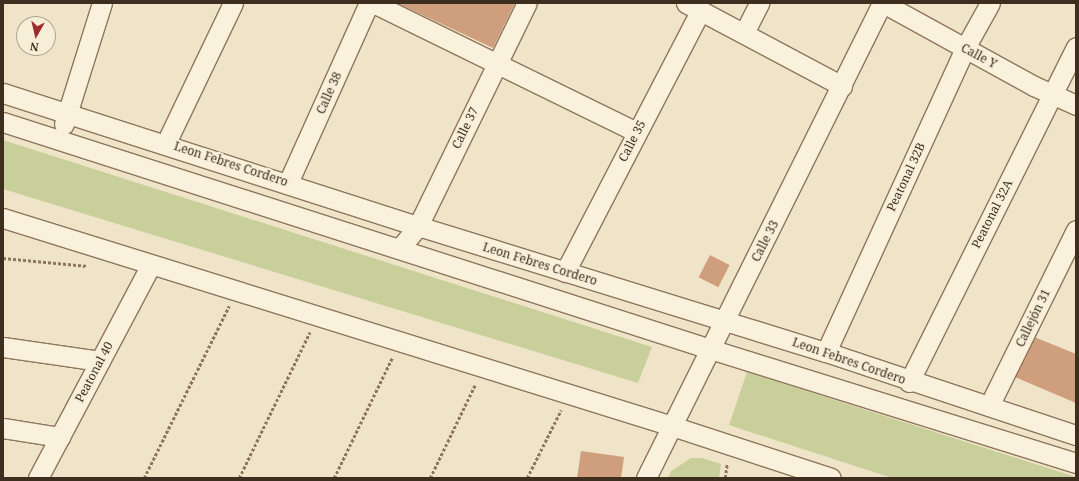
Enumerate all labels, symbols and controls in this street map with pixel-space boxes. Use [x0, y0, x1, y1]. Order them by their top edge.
north arrow [16, 16, 56, 56]
text: N [29, 39, 40, 55]
street label: Calle Y [959, 41, 999, 71]
street label: Calle 38 [313, 70, 345, 116]
street label: Calle 37 [449, 105, 481, 151]
street label: Calle 35 [615, 118, 649, 164]
street label: Leon Febres Cordero [172, 139, 290, 189]
street label: Peatonal 32B [884, 140, 928, 214]
street label: Peatonal 32A [969, 177, 1015, 251]
street label: Calle 33 [748, 218, 782, 264]
street label: Leon Febres Cordero [481, 240, 599, 288]
street label: Callejón 31 [1013, 287, 1053, 349]
street label: Leon Febres Cordero [790, 335, 908, 387]
street label: Peatonal 40 [72, 339, 116, 405]

